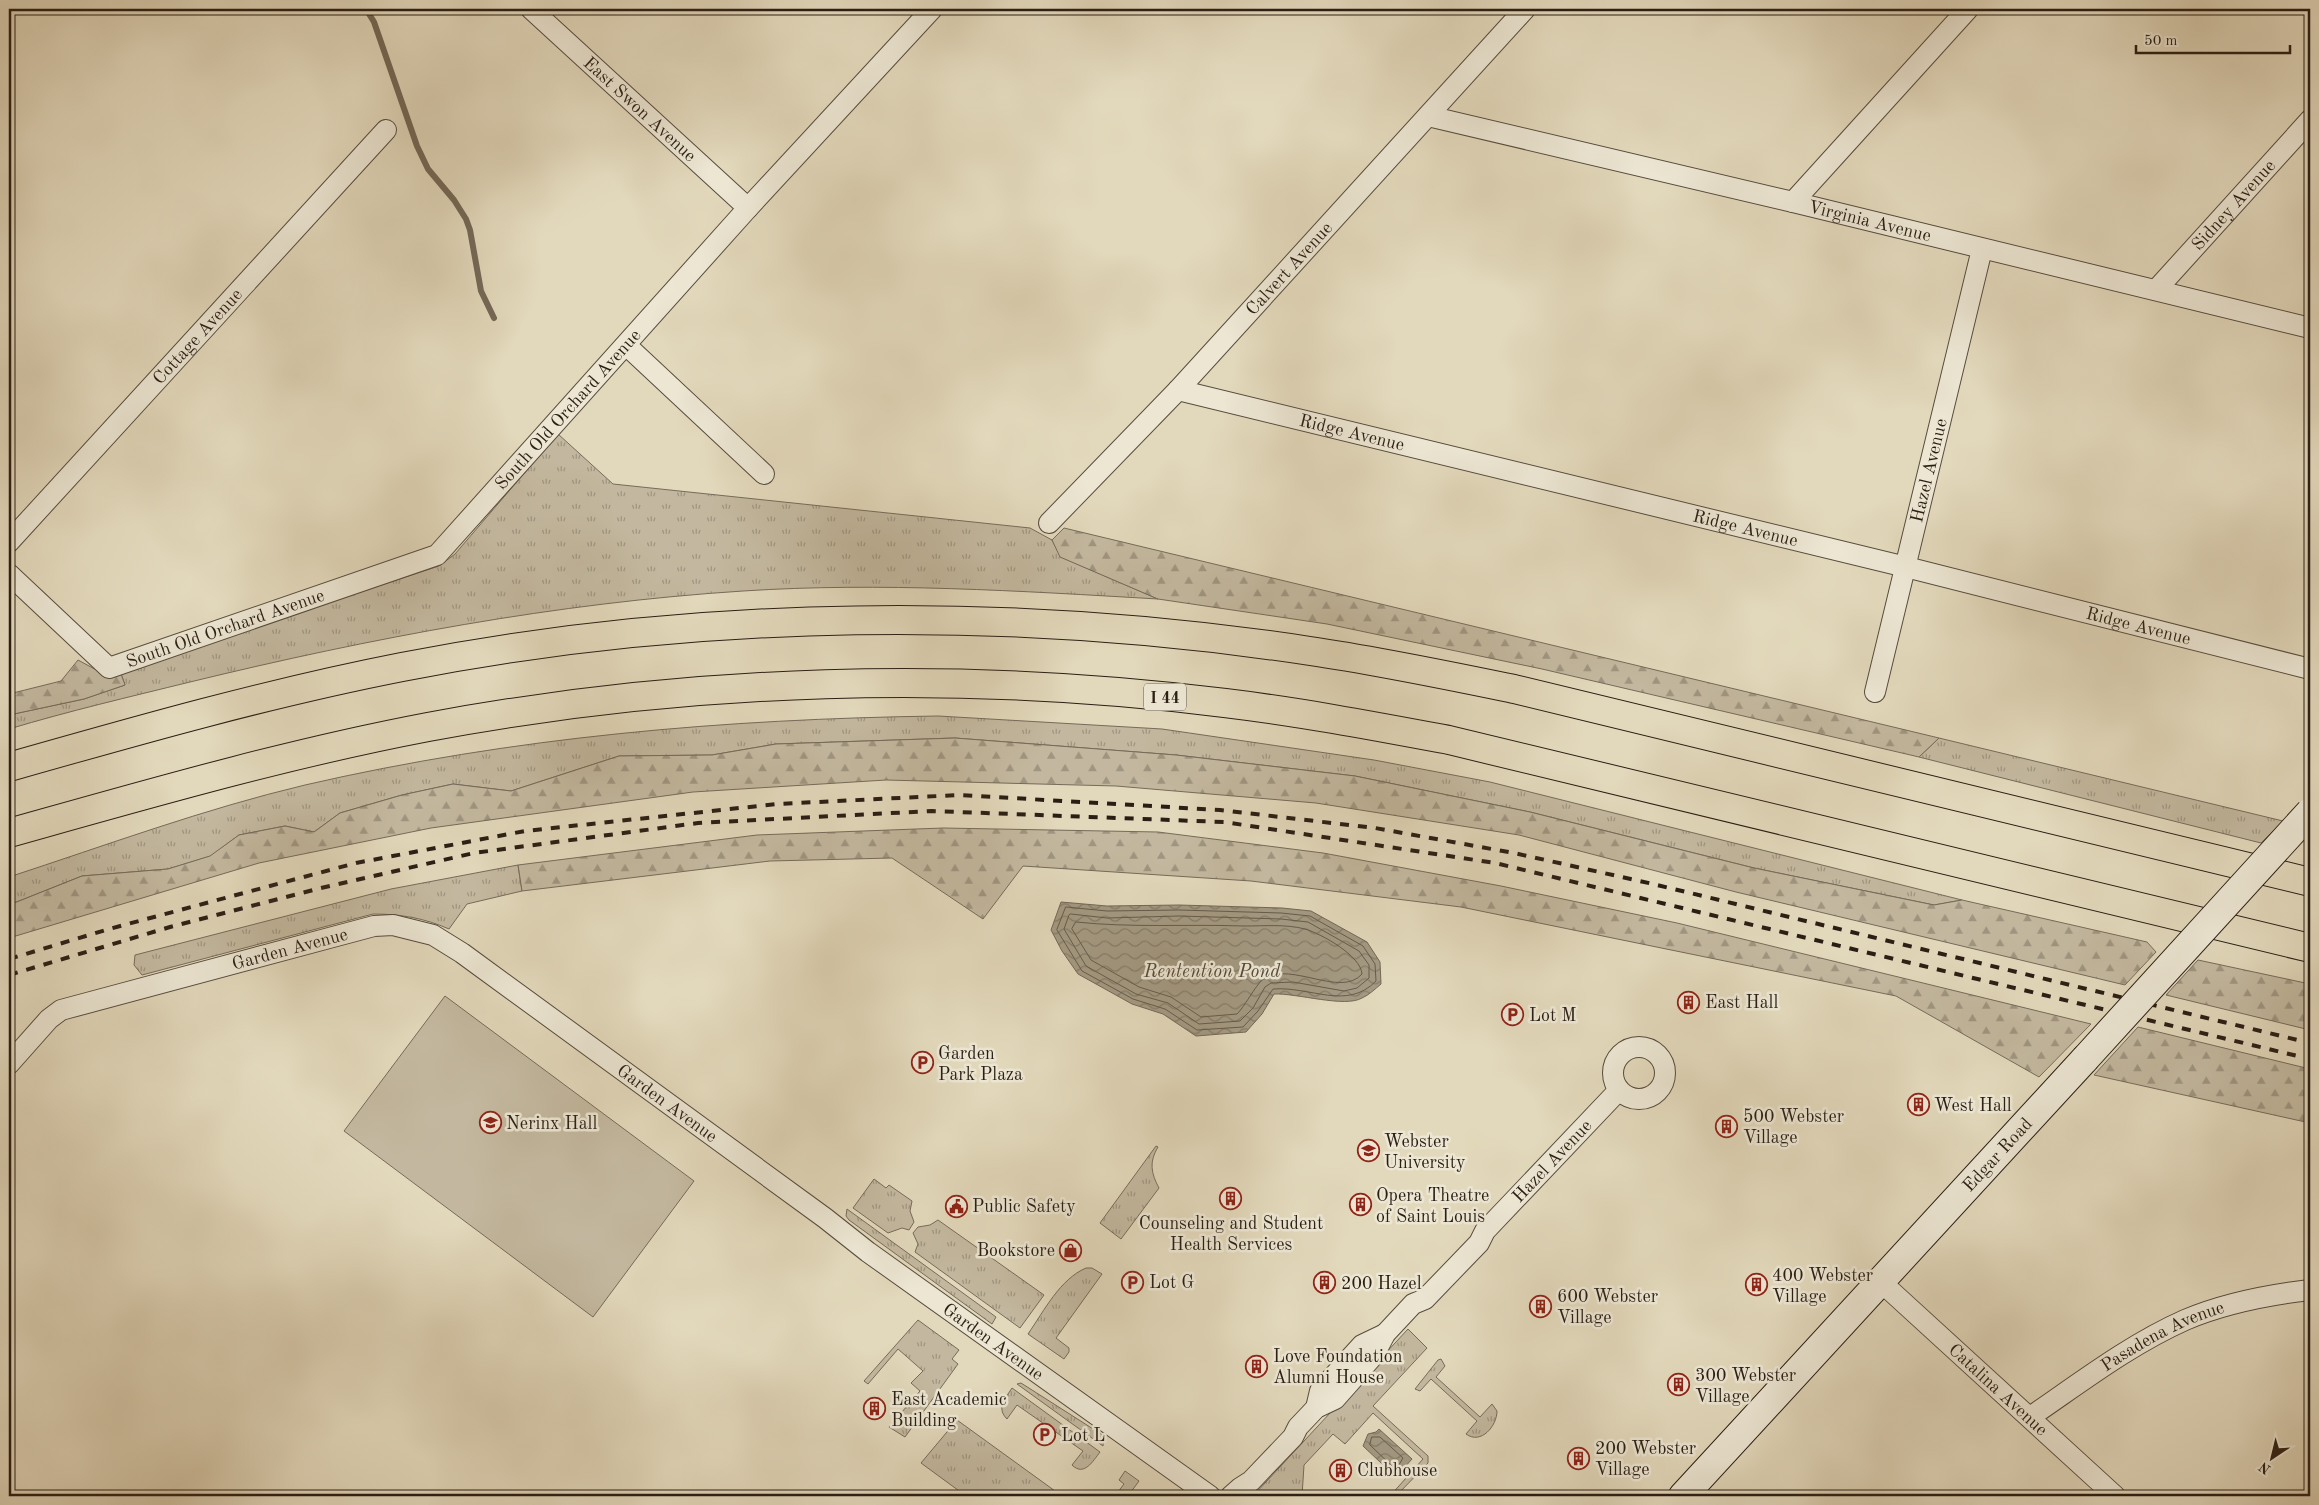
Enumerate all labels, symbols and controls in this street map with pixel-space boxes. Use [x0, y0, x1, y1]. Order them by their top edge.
scale bar [2136, 22, 2290, 54]
text: 50 m [2144, 34, 2178, 49]
street label: East Swon Avenue [580, 54, 699, 166]
street label: Sidney Avenue [2189, 157, 2279, 254]
street label: Virginia Avenue [1806, 198, 1933, 245]
street label: Calvert Avenue [1243, 219, 1336, 319]
street label: Cottage Avenue [150, 285, 246, 388]
street label: South Old Orchard Avenue [492, 326, 645, 493]
street label: Ridge Avenue [1297, 412, 1406, 455]
street label: Hazel Avenue [1908, 417, 1951, 524]
street label: Ridge Avenue [1691, 508, 1800, 550]
street label: South Old Orchard Avenue [124, 587, 327, 671]
street label: Ridge Avenue [2084, 605, 2193, 649]
road number: I 44 [1144, 684, 1186, 710]
street label: Garden Avenue [230, 925, 350, 974]
water label: Rentention Pond [1143, 963, 1281, 982]
building icon: East Hall [1677, 990, 1701, 1014]
place label: East Hall [1705, 994, 1778, 1012]
parking icon: Lot M [1501, 1003, 1525, 1027]
place label: Lot M [1529, 1007, 1576, 1025]
place label: Garden Park Plaza [938, 1045, 1023, 1084]
parking icon: Garden Park Plaza [910, 1051, 934, 1075]
street label: Garden Avenue [613, 1061, 720, 1146]
building icon: West Hall [1906, 1093, 1930, 1117]
place label: West Hall [1934, 1097, 2012, 1115]
place label: 500 Webster Village [1743, 1108, 1845, 1147]
school or university icon: Nerinx Hall [478, 1111, 502, 1135]
building icon: 500 Webster Village [1715, 1114, 1739, 1138]
place label: Nerinx Hall [506, 1115, 597, 1133]
street label: Edgar Road [1960, 1115, 2036, 1196]
street label: Hazel Avenue [1509, 1117, 1596, 1206]
place label: Webster University [1384, 1133, 1466, 1172]
school or university icon: Webster University [1356, 1139, 1380, 1163]
building icon: Counseling and Student Health Services [1219, 1186, 1243, 1210]
place label: Opera Theatre of Saint Louis [1376, 1187, 1489, 1226]
building icon: Opera Theatre of Saint Louis [1348, 1193, 1372, 1217]
public building icon: Public Safety [944, 1194, 968, 1218]
place label: Public Safety [972, 1198, 1076, 1216]
place label: Counseling and Student Health Services [1139, 1215, 1323, 1254]
shop icon: Bookstore [1059, 1238, 1083, 1262]
place label: Bookstore [977, 1242, 1055, 1260]
place label: 400 Webster Village [1772, 1267, 1874, 1306]
parking icon: Lot G [1121, 1270, 1145, 1294]
building icon: 200 Hazel [1313, 1271, 1337, 1295]
building icon: 400 Webster Village [1744, 1273, 1768, 1297]
place label: Lot G [1149, 1274, 1194, 1292]
place label: 200 Hazel [1341, 1275, 1422, 1293]
place label: 600 Webster Village [1557, 1288, 1659, 1327]
building icon: 600 Webster Village [1529, 1294, 1553, 1318]
street label: Pasadena Avenue [2098, 1299, 2226, 1375]
street label: Garden Avenue [939, 1300, 1046, 1384]
street label: Catalina Avenue [1945, 1341, 2051, 1439]
place label: Love Foundation Alumni House [1273, 1348, 1403, 1387]
building icon: Love Foundation Alumni House [1245, 1354, 1269, 1378]
place label: 300 Webster Village [1695, 1367, 1797, 1406]
building icon: 300 Webster Village [1667, 1373, 1691, 1397]
place label: East Academic Building [891, 1391, 1007, 1430]
building icon: East Academic Building [863, 1397, 887, 1421]
parking icon: Lot L [1033, 1423, 1057, 1447]
place label: Lot L [1061, 1427, 1105, 1445]
north arrow [2246, 1432, 2296, 1482]
place label: 200 Webster Village [1595, 1440, 1697, 1479]
building icon: 200 Webster Village [1567, 1446, 1591, 1470]
building icon: Clubhouse [1329, 1458, 1353, 1482]
text: N [2256, 1459, 2274, 1477]
place label: Clubhouse [1357, 1462, 1437, 1480]

